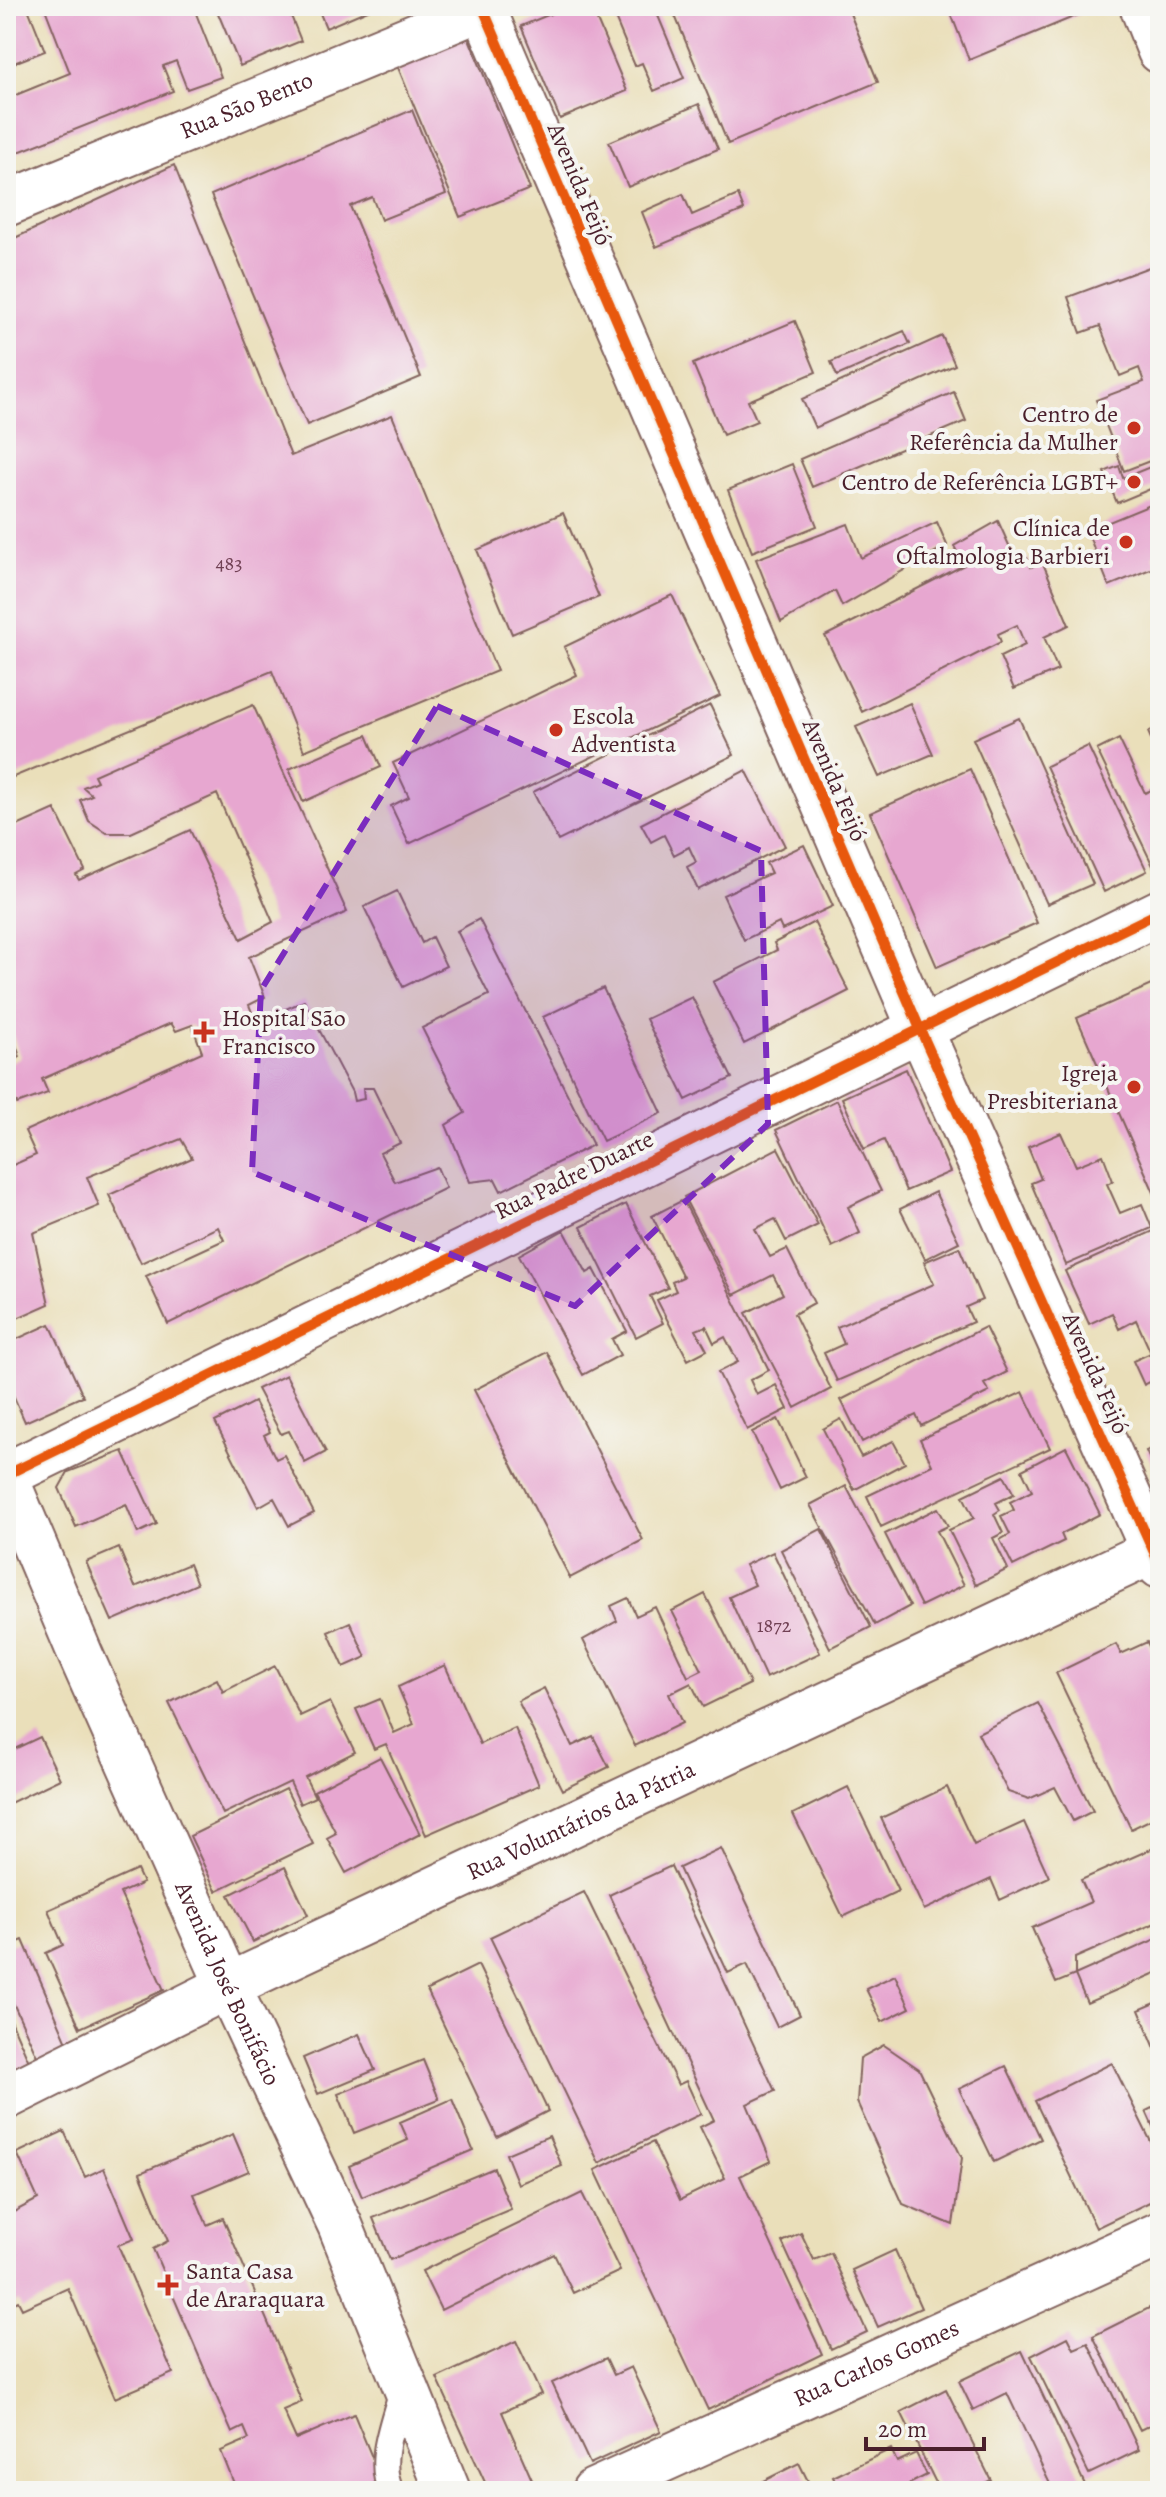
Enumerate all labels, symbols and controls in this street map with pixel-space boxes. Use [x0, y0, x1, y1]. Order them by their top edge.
street label: Rua São Bento [175, 63, 318, 147]
street label: Avenida Feijó [539, 117, 620, 250]
place label: Centro de Referência da Mulher [909, 398, 1118, 458]
marker: Centro de Referência da Mulher [1125, 419, 1143, 437]
place label: Centro de Referência LGBT+ [842, 466, 1118, 498]
marker: Centro de Referência LGBT+ [1125, 473, 1143, 491]
place label: Clínica de Oftalmologia Barbieri [896, 512, 1110, 572]
marker: Clínica de Oftalmologia Barbieri [1117, 533, 1135, 551]
house number: 483 [215, 550, 243, 577]
place label: Escola Adventista [571, 700, 677, 760]
street label: Avenida Feijó [794, 713, 875, 846]
marker: Escola Adventista [547, 721, 565, 739]
place label: Hospital São Francisco [222, 1002, 346, 1062]
marker: Hospital São Francisco [193, 1021, 215, 1043]
place label: Igreja Presbiteriana [987, 1057, 1119, 1117]
marker: Igreja Presbiteriana [1125, 1078, 1143, 1096]
street label: Rua Padre Duarte [489, 1123, 659, 1227]
street label: Avenida Feijó [1055, 1306, 1137, 1439]
house number: 1872 [757, 1612, 792, 1639]
street label: Rua Voluntários da Pátria [461, 1752, 701, 1888]
street label: Avenida José Bonifácio [167, 1875, 288, 2091]
place label: Santa Casa de Araraquara [186, 2255, 326, 2315]
marker: Santa Casa de Araraquara [157, 2274, 179, 2296]
street label: Rua Carlos Gomes [788, 2311, 964, 2414]
scale bar [866, 2401, 984, 2451]
text: 20 m [878, 2413, 927, 2445]

